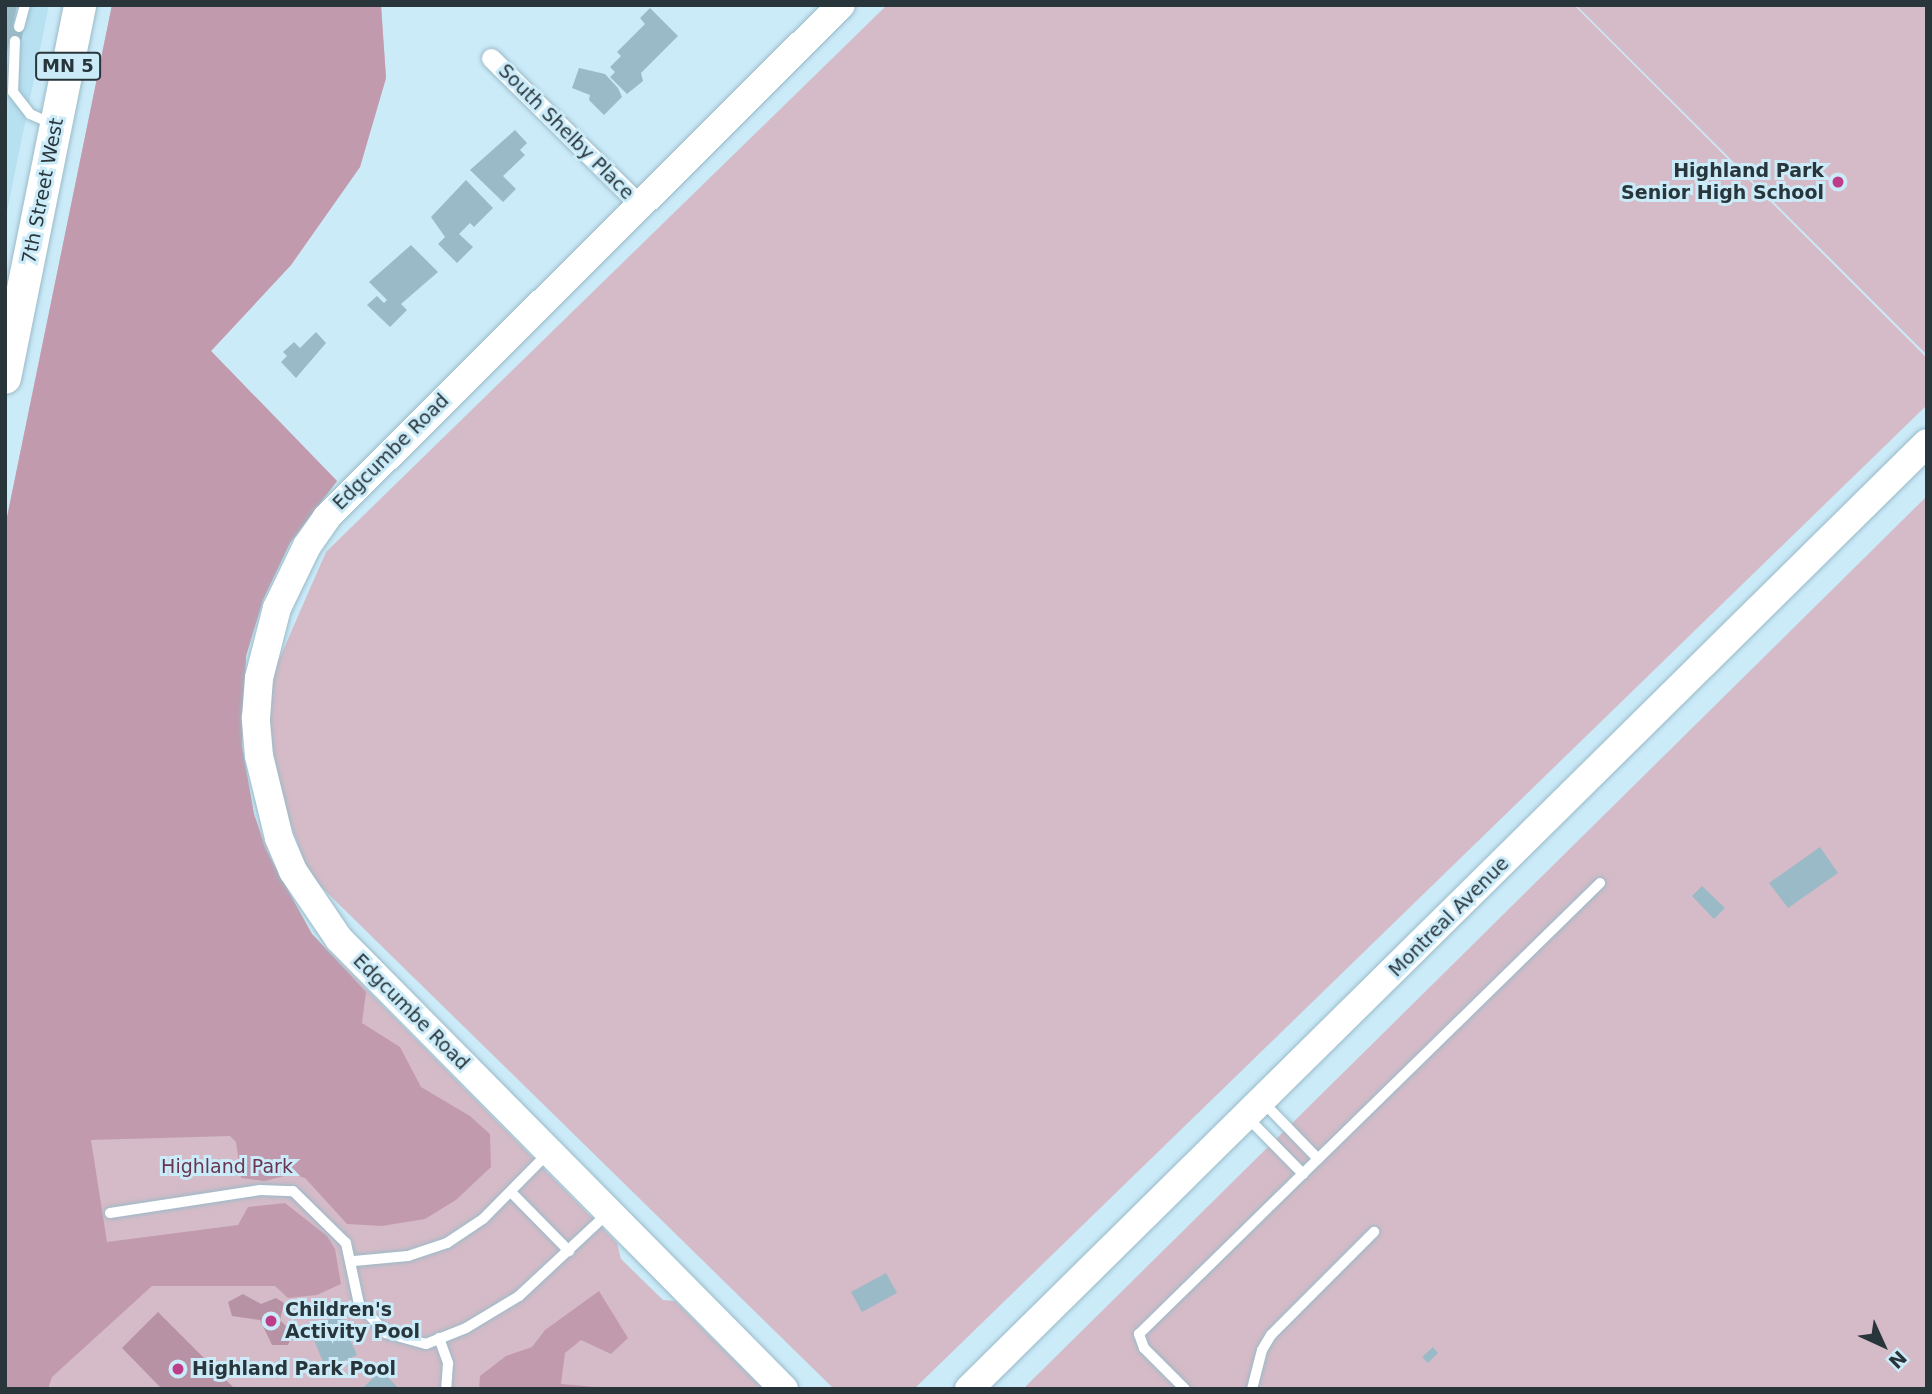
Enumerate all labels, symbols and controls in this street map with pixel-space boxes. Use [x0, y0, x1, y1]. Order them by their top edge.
road number: MN 5 [35, 52, 101, 80]
street label: South Shelby Place [494, 60, 638, 204]
street label: 7th Street West [18, 116, 68, 266]
place label: Highland Park Senior High School [1621, 160, 1824, 204]
marker: Highland Park Senior High School [1830, 174, 1846, 190]
street label: Edgcumbe Road [328, 389, 454, 515]
street label: Montreal Avenue [1384, 852, 1514, 982]
street label: Edgcumbe Road [348, 949, 474, 1075]
park label: Highland Park [161, 1156, 293, 1178]
place label: Children's Activity Pool [285, 1299, 420, 1343]
north arrow [1848, 1310, 1918, 1380]
marker: Children's Activity Pool [263, 1313, 279, 1329]
text: N [1884, 1346, 1911, 1373]
place label: Highland Park Pool [192, 1358, 396, 1380]
marker: Highland Park Pool [170, 1361, 186, 1377]

